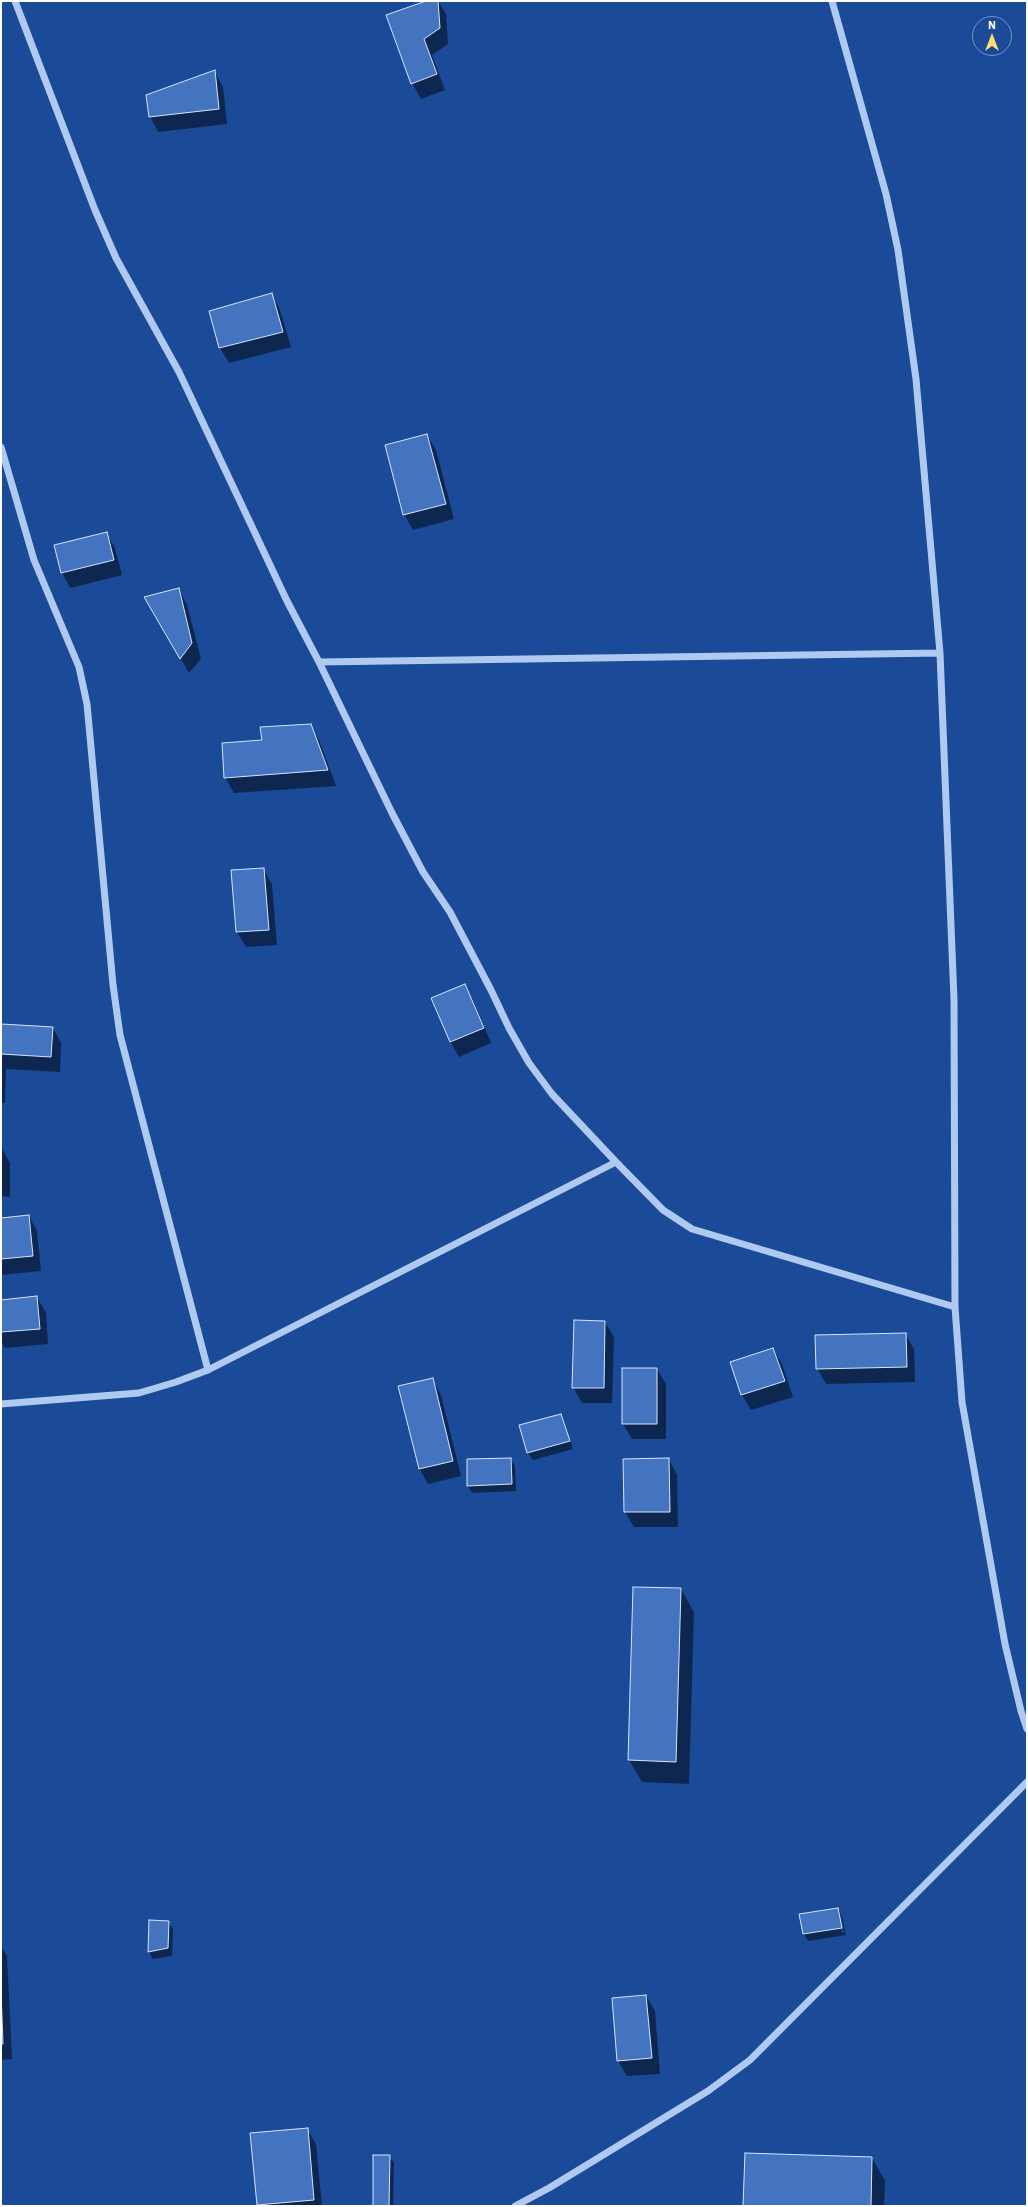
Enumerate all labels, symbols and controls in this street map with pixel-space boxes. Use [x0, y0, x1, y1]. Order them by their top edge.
north arrow [972, 16, 1012, 56]
text: N [988, 18, 996, 32]

